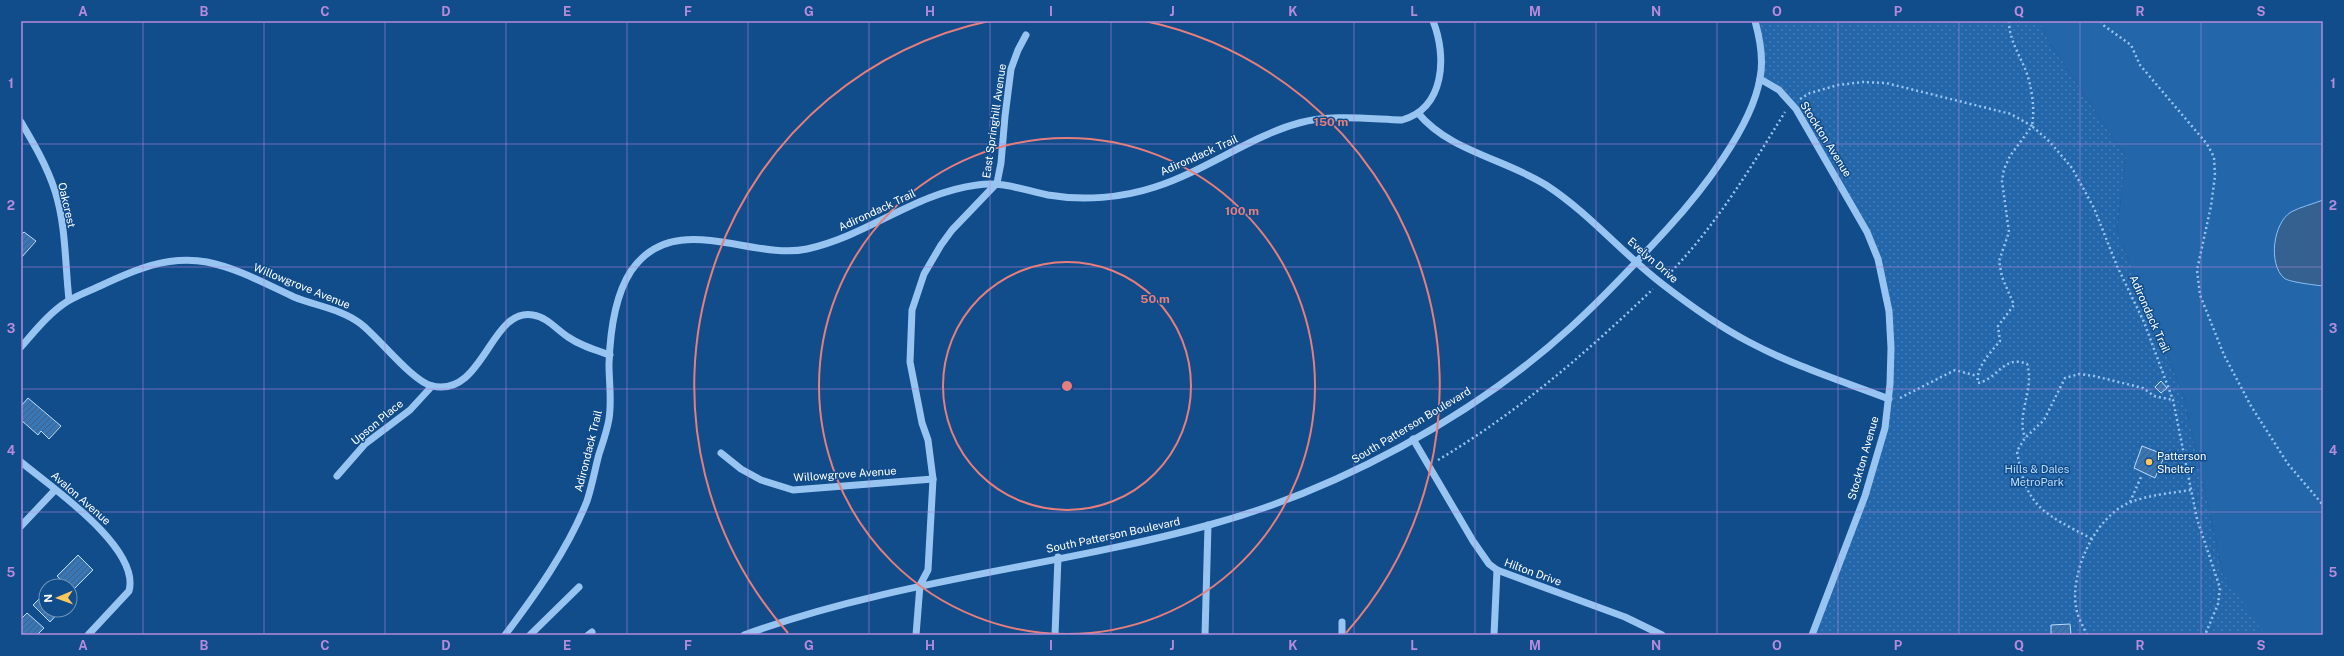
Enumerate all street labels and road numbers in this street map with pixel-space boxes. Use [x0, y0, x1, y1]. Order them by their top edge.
street label: East Springhill Avenue [980, 63, 1008, 179]
street label: Stockton Avenue [1798, 99, 1854, 179]
street label: Adirondack Trail [1158, 132, 1240, 178]
street label: Oakcrest [56, 181, 78, 229]
street label: Adirondack Trail [837, 187, 917, 233]
street label: Evelyn Drive [1625, 235, 1681, 285]
street label: Willowgrove Avenue [252, 261, 352, 311]
street label: Adirondack Trail [2127, 273, 2173, 355]
street label: South Patterson Boulevard [1349, 385, 1473, 465]
street label: Upson Place [349, 397, 405, 447]
street label: Adirondack Trail [572, 409, 604, 493]
street label: Stockton Avenue [1845, 415, 1881, 501]
street label: Willowgrove Avenue [793, 464, 897, 484]
street label: Avalon Avenue [49, 469, 113, 527]
street label: South Patterson Boulevard [1045, 515, 1181, 555]
street label: Hilton Drive [1503, 556, 1563, 588]

